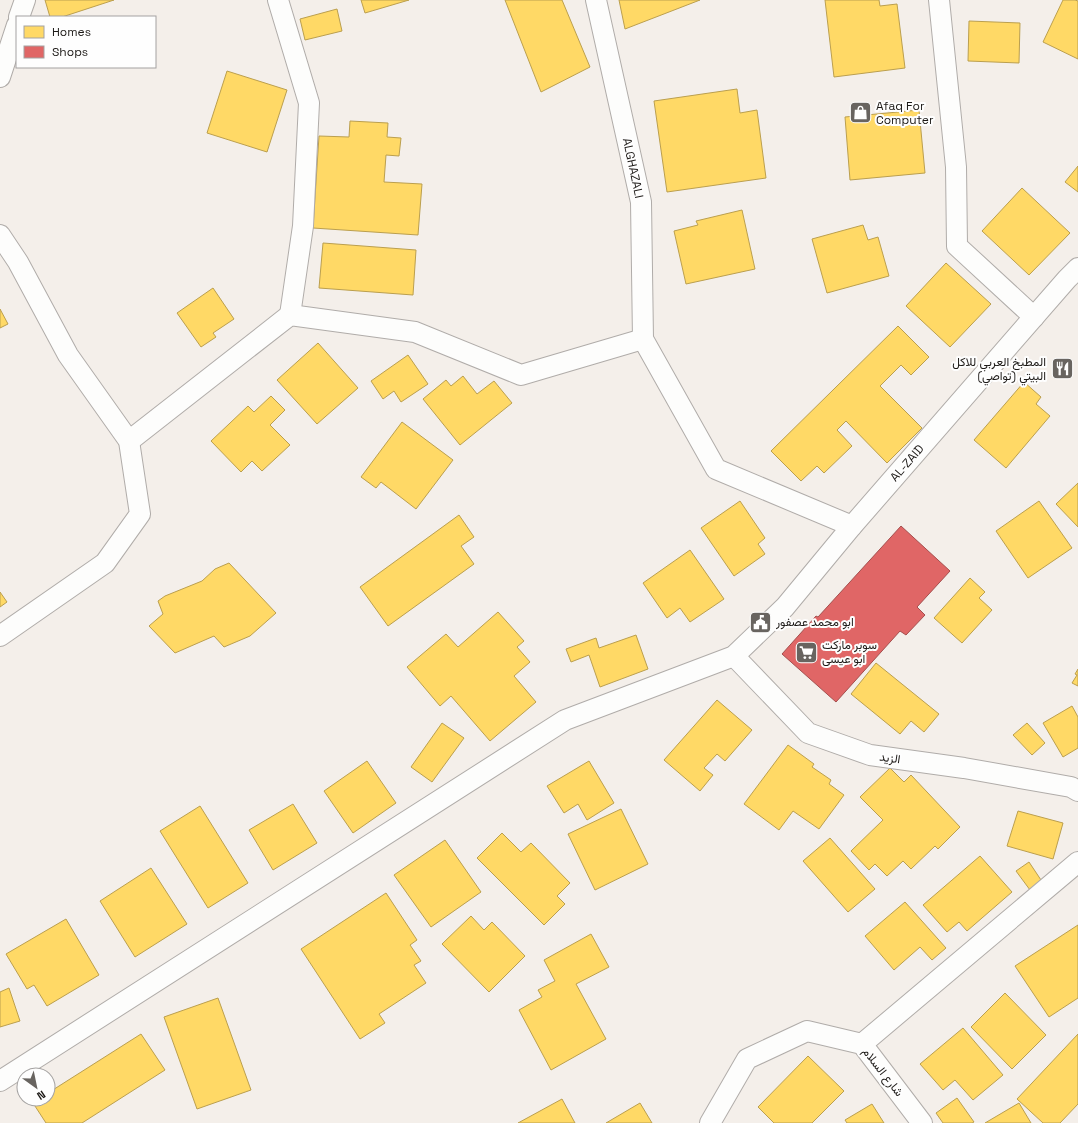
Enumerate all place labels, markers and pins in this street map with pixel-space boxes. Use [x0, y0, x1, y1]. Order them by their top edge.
place label: Afaq For Computer [876, 98, 934, 128]
shop icon: Afaq For Computer [848, 100, 874, 126]
place label: المطبخ العربي للاكل البيتي (تواصي) [952, 354, 1046, 386]
restaurant icon: المطبخ العربي للاكل البيتي (تواصي) [1049, 356, 1075, 382]
public building icon: ابو محمد عصفور [748, 609, 774, 635]
place label: ابو محمد عصفور [775, 614, 854, 630]
place label: سوبر ماركت ابو عيسی [822, 637, 877, 667]
supermarket icon: سوبر ماركت ابو عيسی [793, 639, 819, 665]

